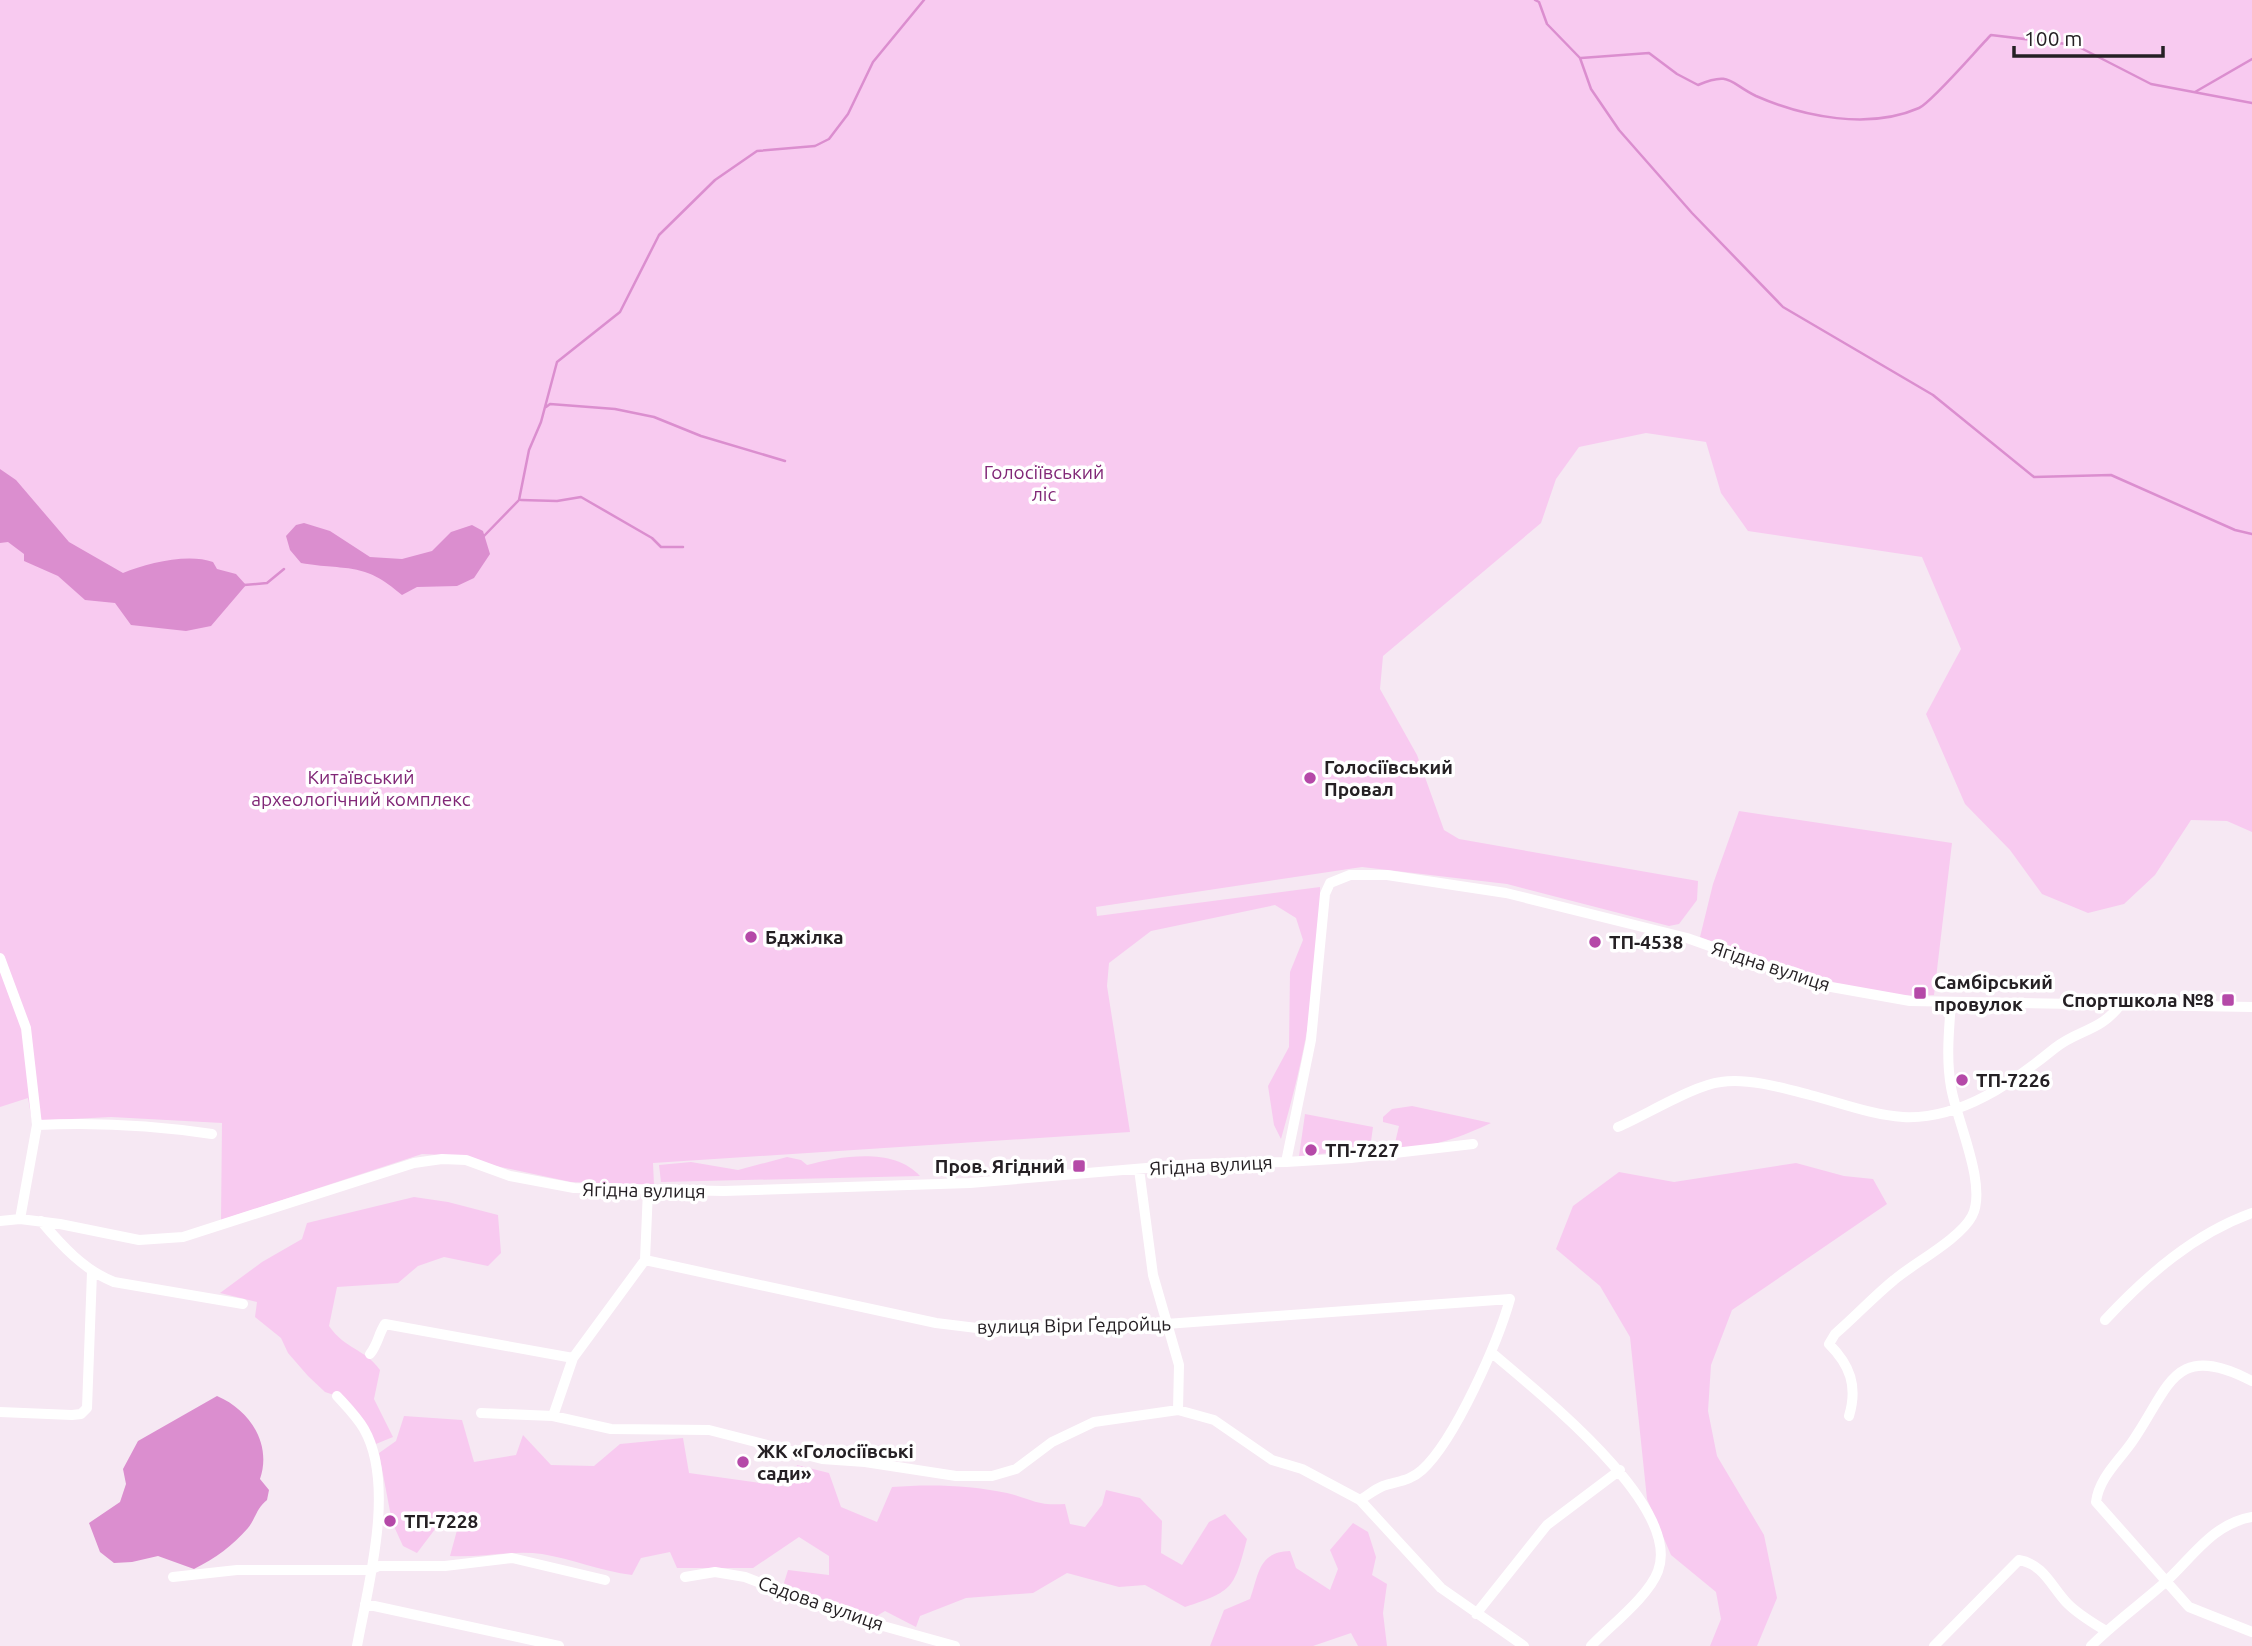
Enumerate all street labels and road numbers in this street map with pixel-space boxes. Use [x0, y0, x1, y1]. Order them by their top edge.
street label: Ягідна вулиця [1709, 936, 1833, 996]
street label: Ягідна вулиця [1149, 1151, 1273, 1179]
street label: Ягідна вулиця [582, 1178, 706, 1202]
street label: вулиця Віри Ґедройць [977, 1312, 1171, 1338]
street label: Садова вулиця [755, 1571, 887, 1635]

